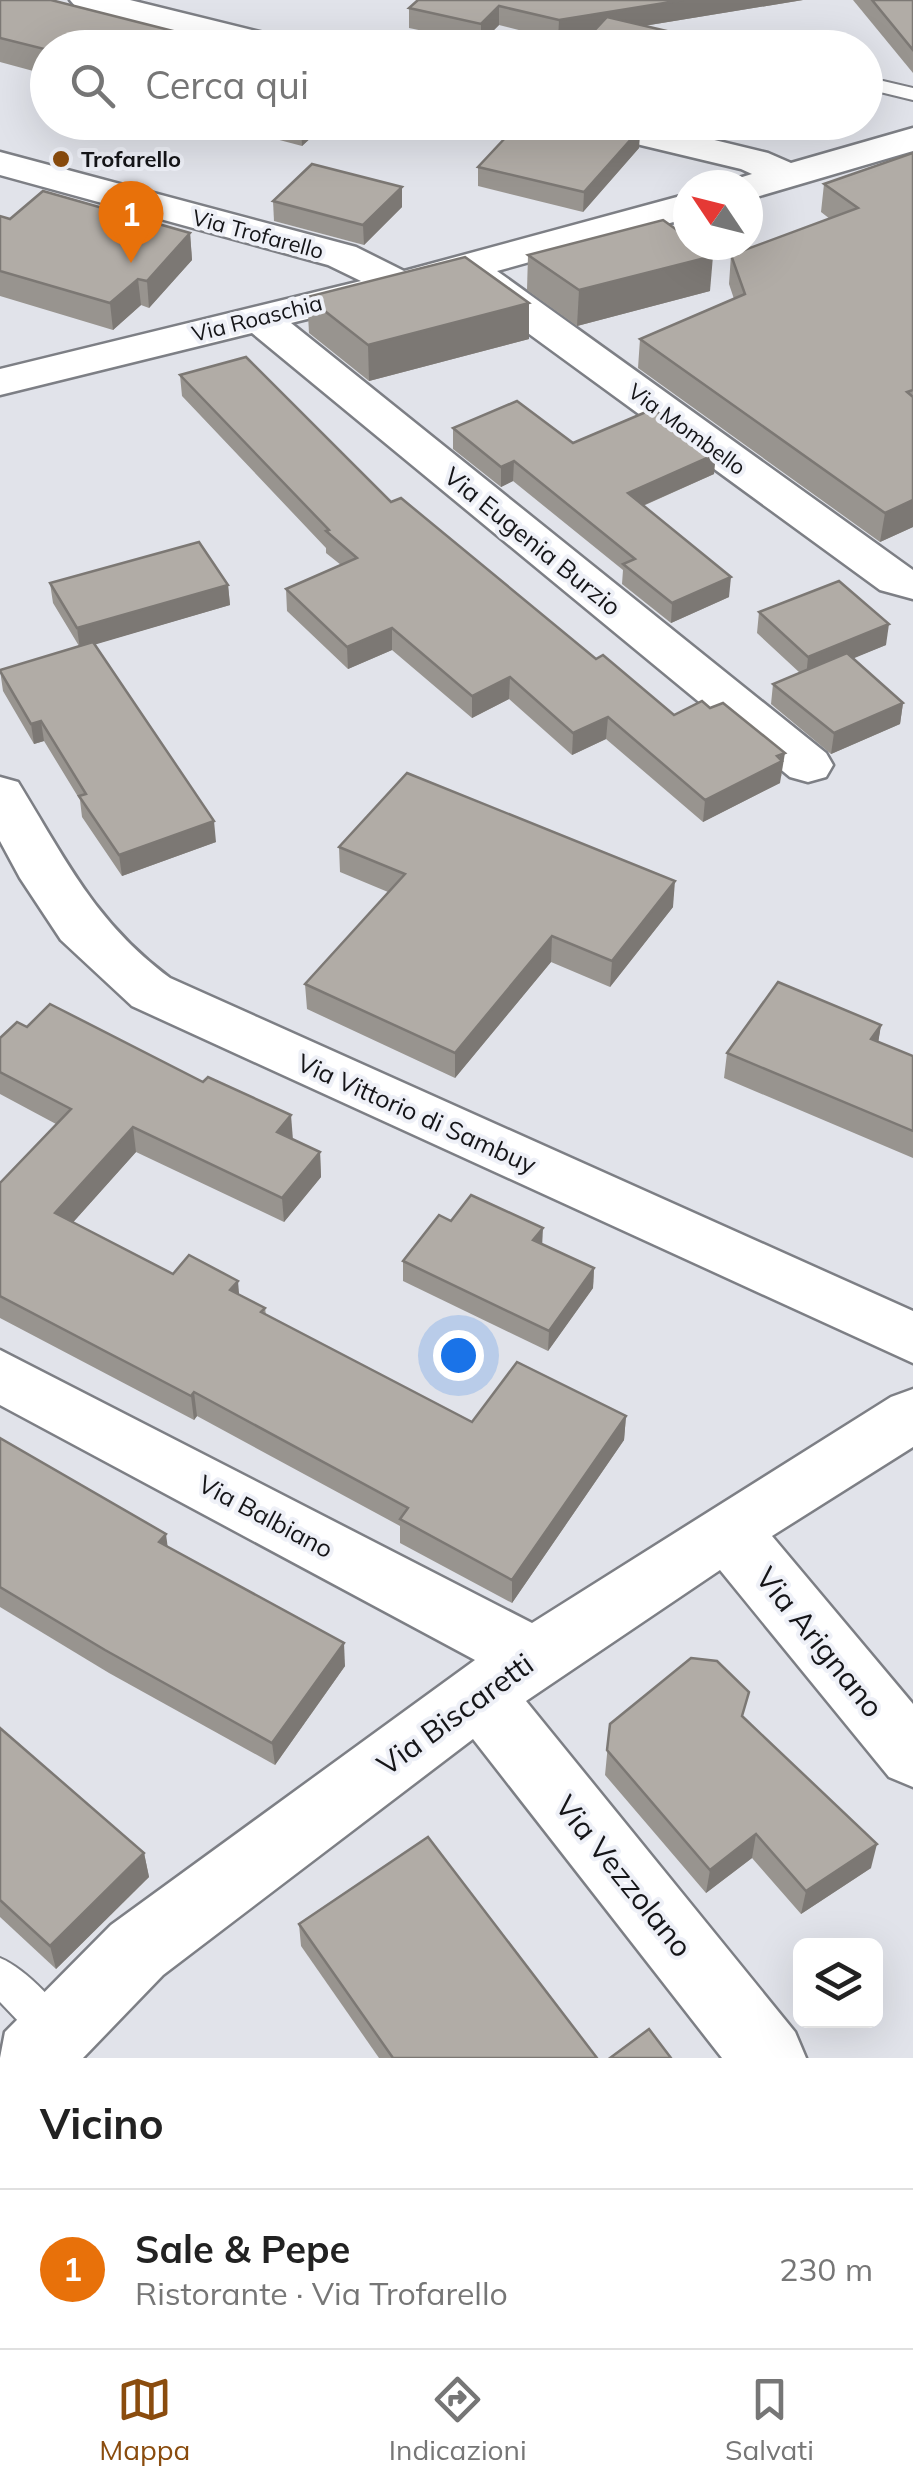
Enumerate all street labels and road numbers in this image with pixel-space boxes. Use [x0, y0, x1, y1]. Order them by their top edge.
street label: Via Trofarello [189, 203, 327, 265]
street label: Via Roaschia [189, 288, 325, 348]
street label: Via Mombello [623, 377, 751, 481]
street label: Via Eugenia Burzio [438, 460, 628, 622]
street label: Via Vittorio di Sambuy [293, 1046, 541, 1180]
street label: Via Balbiano [193, 1468, 339, 1564]
street label: Via Arignano [748, 1559, 892, 1725]
street label: Via Biscaretti [369, 1645, 541, 1783]
street label: Via Vezzolano [547, 1787, 701, 1965]

